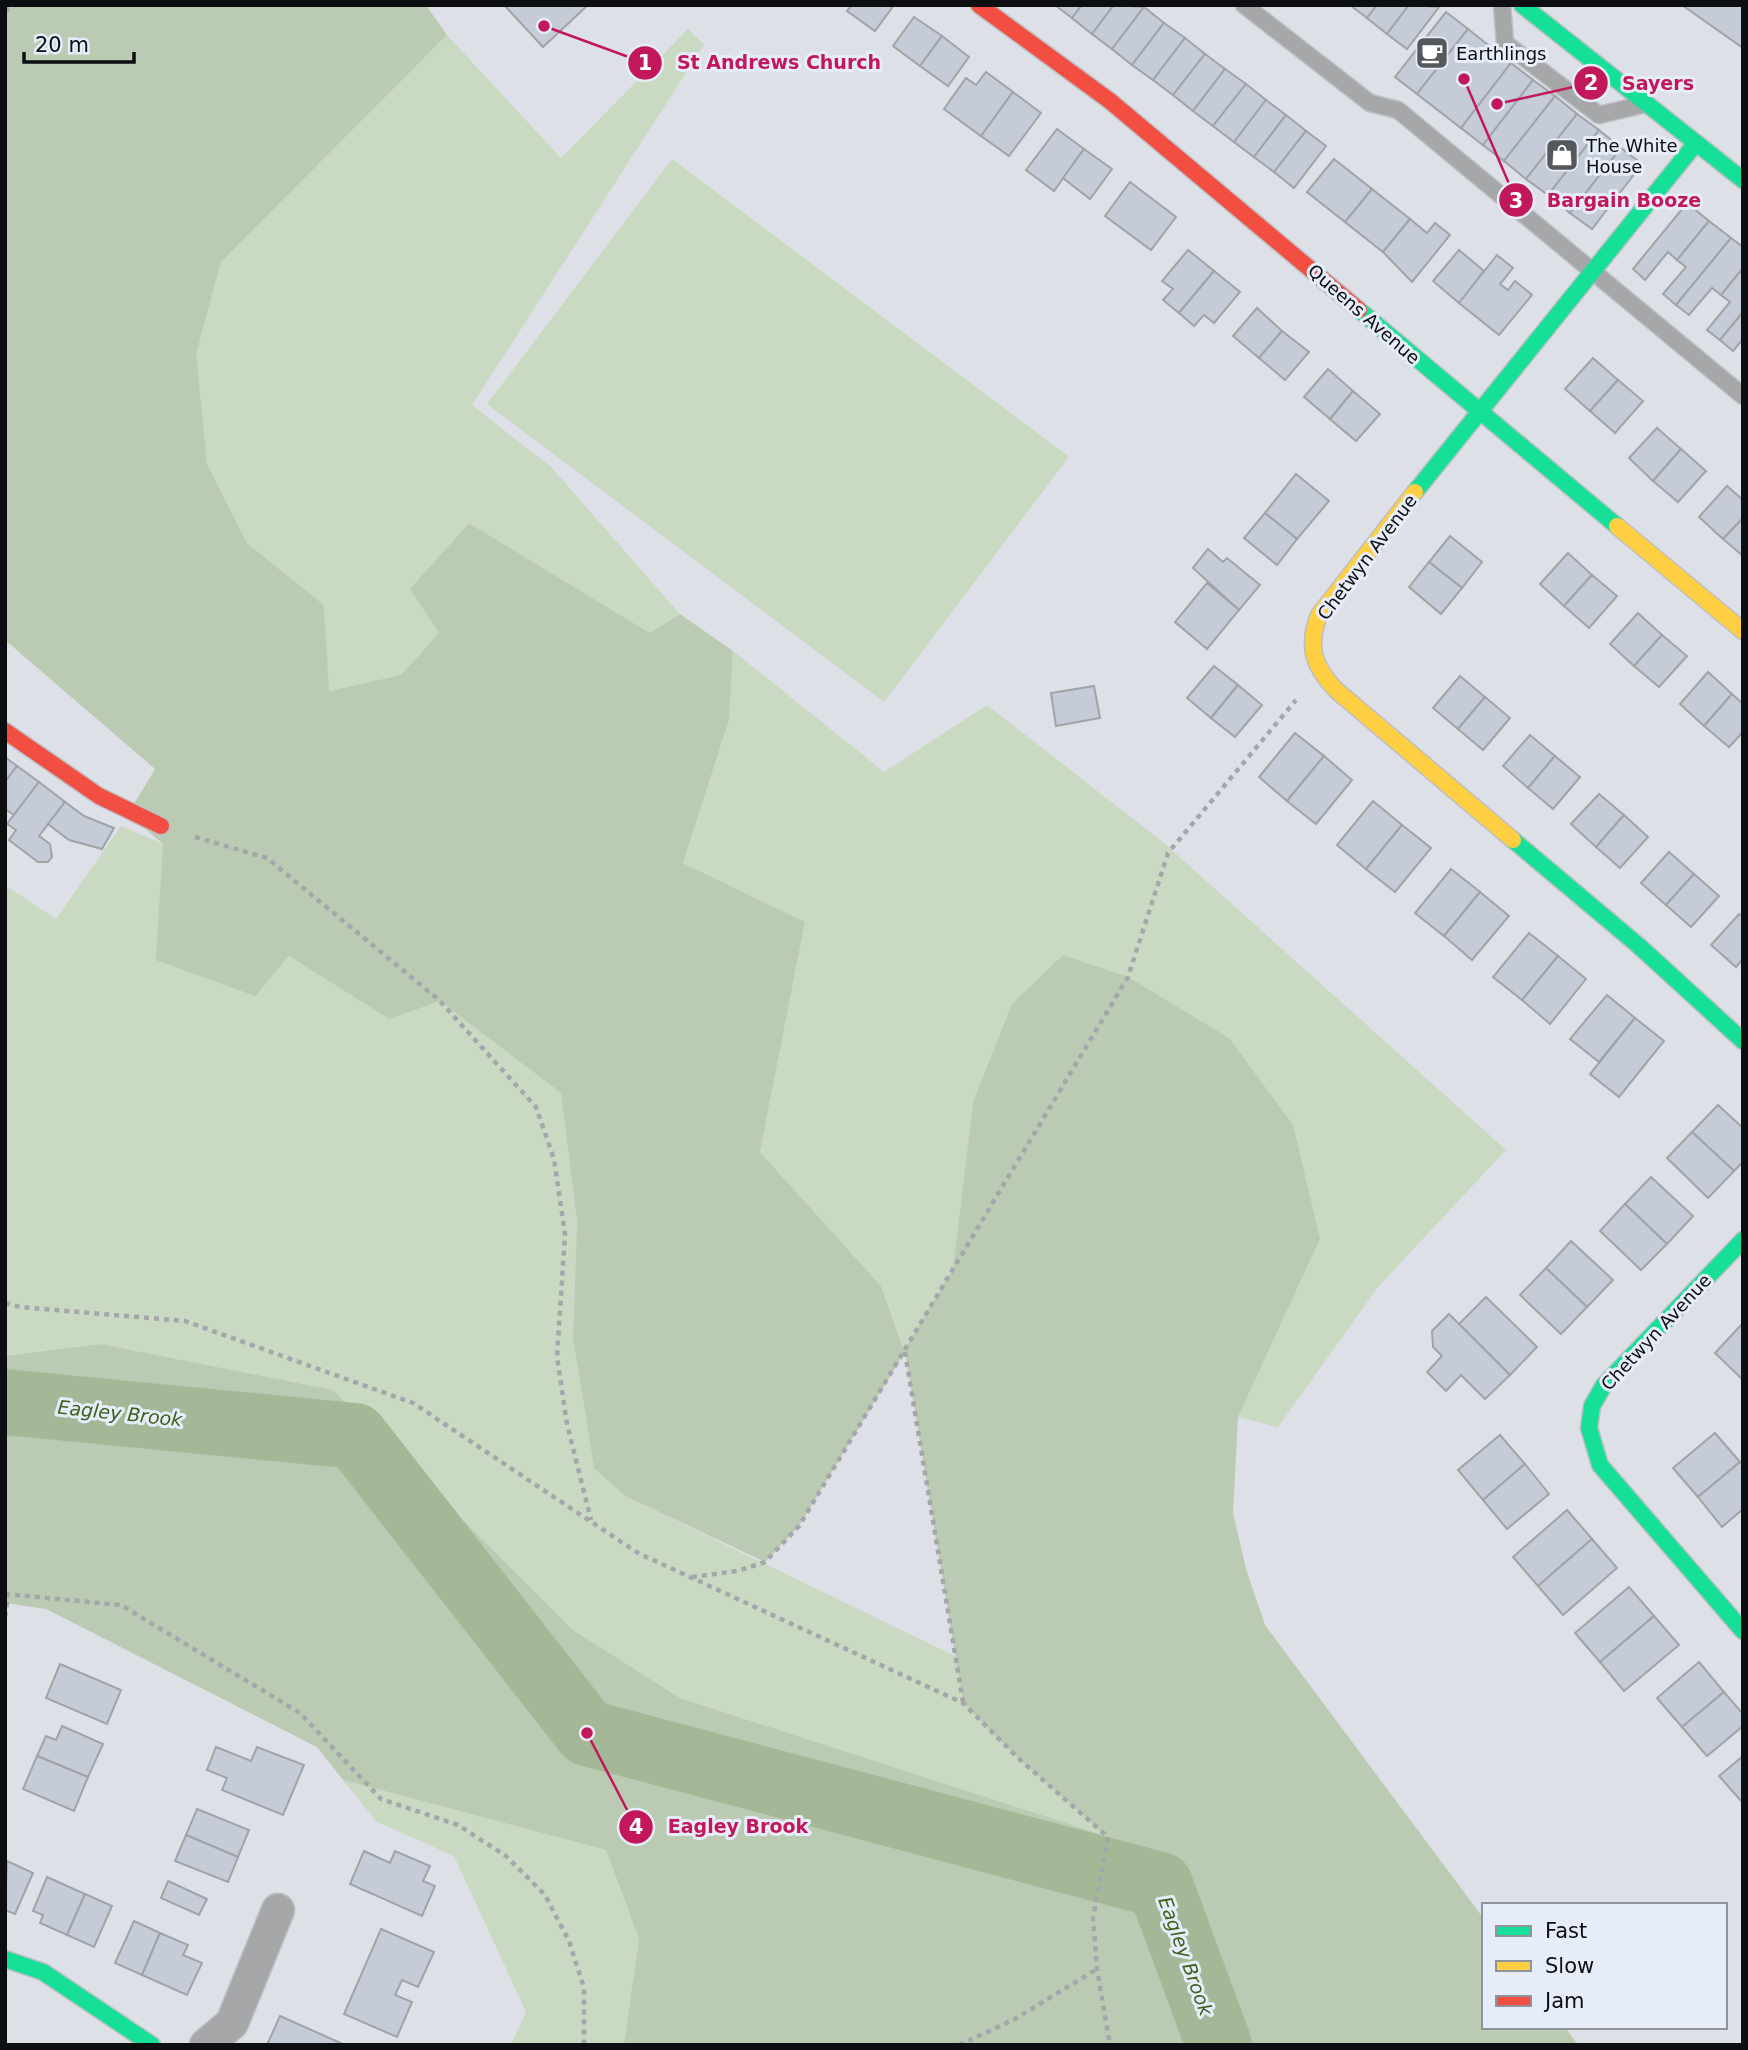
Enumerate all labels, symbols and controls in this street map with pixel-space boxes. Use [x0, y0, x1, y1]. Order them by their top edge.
scale bar [24, 21, 135, 65]
text: 20 m [35, 33, 89, 57]
cafe icon: Earthlings [1413, 34, 1451, 72]
callout: St Andrews Church [628, 43, 895, 83]
place label: Earthlings [1456, 43, 1546, 64]
text: 1 [638, 51, 652, 75]
text: St Andrews Church [677, 51, 881, 73]
callout: Sayers [1573, 63, 1708, 103]
text: 2 [1584, 71, 1598, 95]
text: Sayers [1622, 72, 1694, 94]
place label: The White House [1585, 135, 1678, 177]
shop icon: The White House [1543, 136, 1581, 174]
callout: Bargain Booze [1498, 180, 1716, 220]
text: 3 [1509, 189, 1523, 213]
text: Bargain Booze [1547, 189, 1701, 211]
street label: Queens Avenue [1304, 260, 1424, 368]
street label: Chetwyn Avenue [1313, 490, 1421, 624]
street label: Chetwyn Avenue [1597, 1269, 1715, 1395]
water label: Eagley Brook [57, 1396, 184, 1431]
callout: Eagley Brook [619, 1807, 822, 1847]
text: 4 [629, 1815, 643, 1839]
text: Eagley Brook [668, 1815, 809, 1837]
water label: Eagley Brook [1154, 1893, 1218, 2019]
legend [1482, 1903, 1727, 2029]
text: Fast [1545, 1919, 1587, 1943]
text: Slow [1545, 1954, 1594, 1978]
text: Jam [1543, 1989, 1585, 2013]

